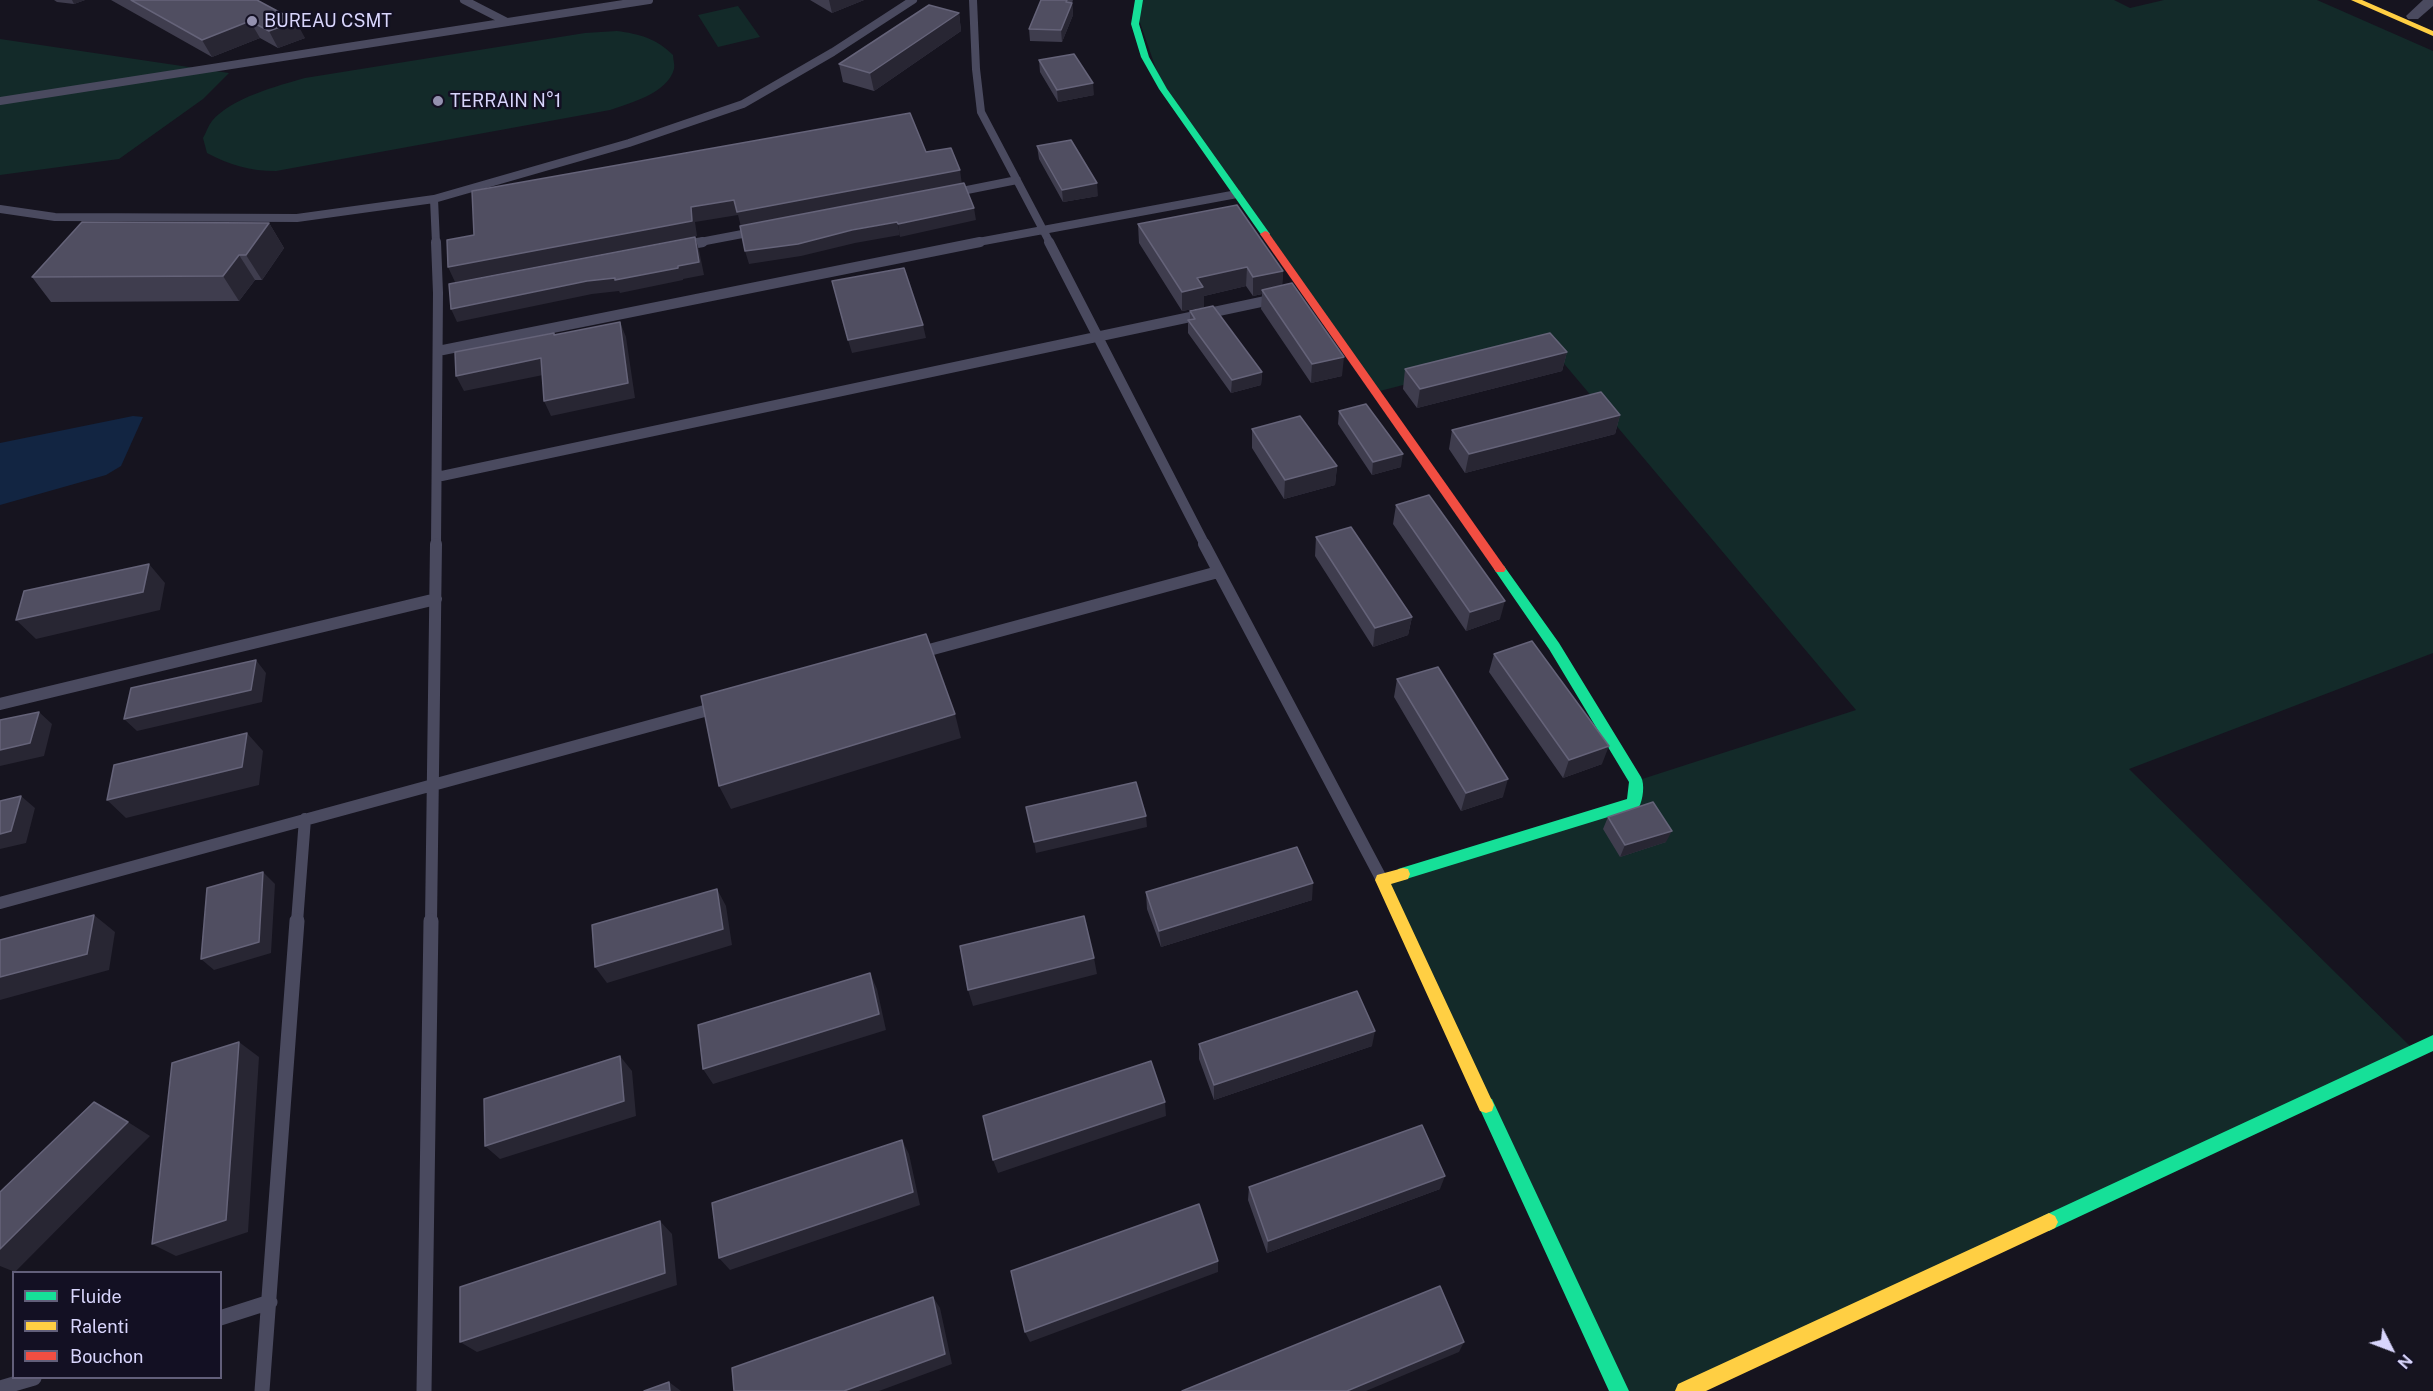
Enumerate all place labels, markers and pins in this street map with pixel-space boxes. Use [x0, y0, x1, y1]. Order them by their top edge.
place label: BUREAU CSMT [264, 10, 392, 32]
marker: BUREAU CSMT [245, 14, 259, 28]
place label: TERRAIN N°1 [450, 90, 561, 112]
marker: TERRAIN N°1 [431, 94, 445, 108]

